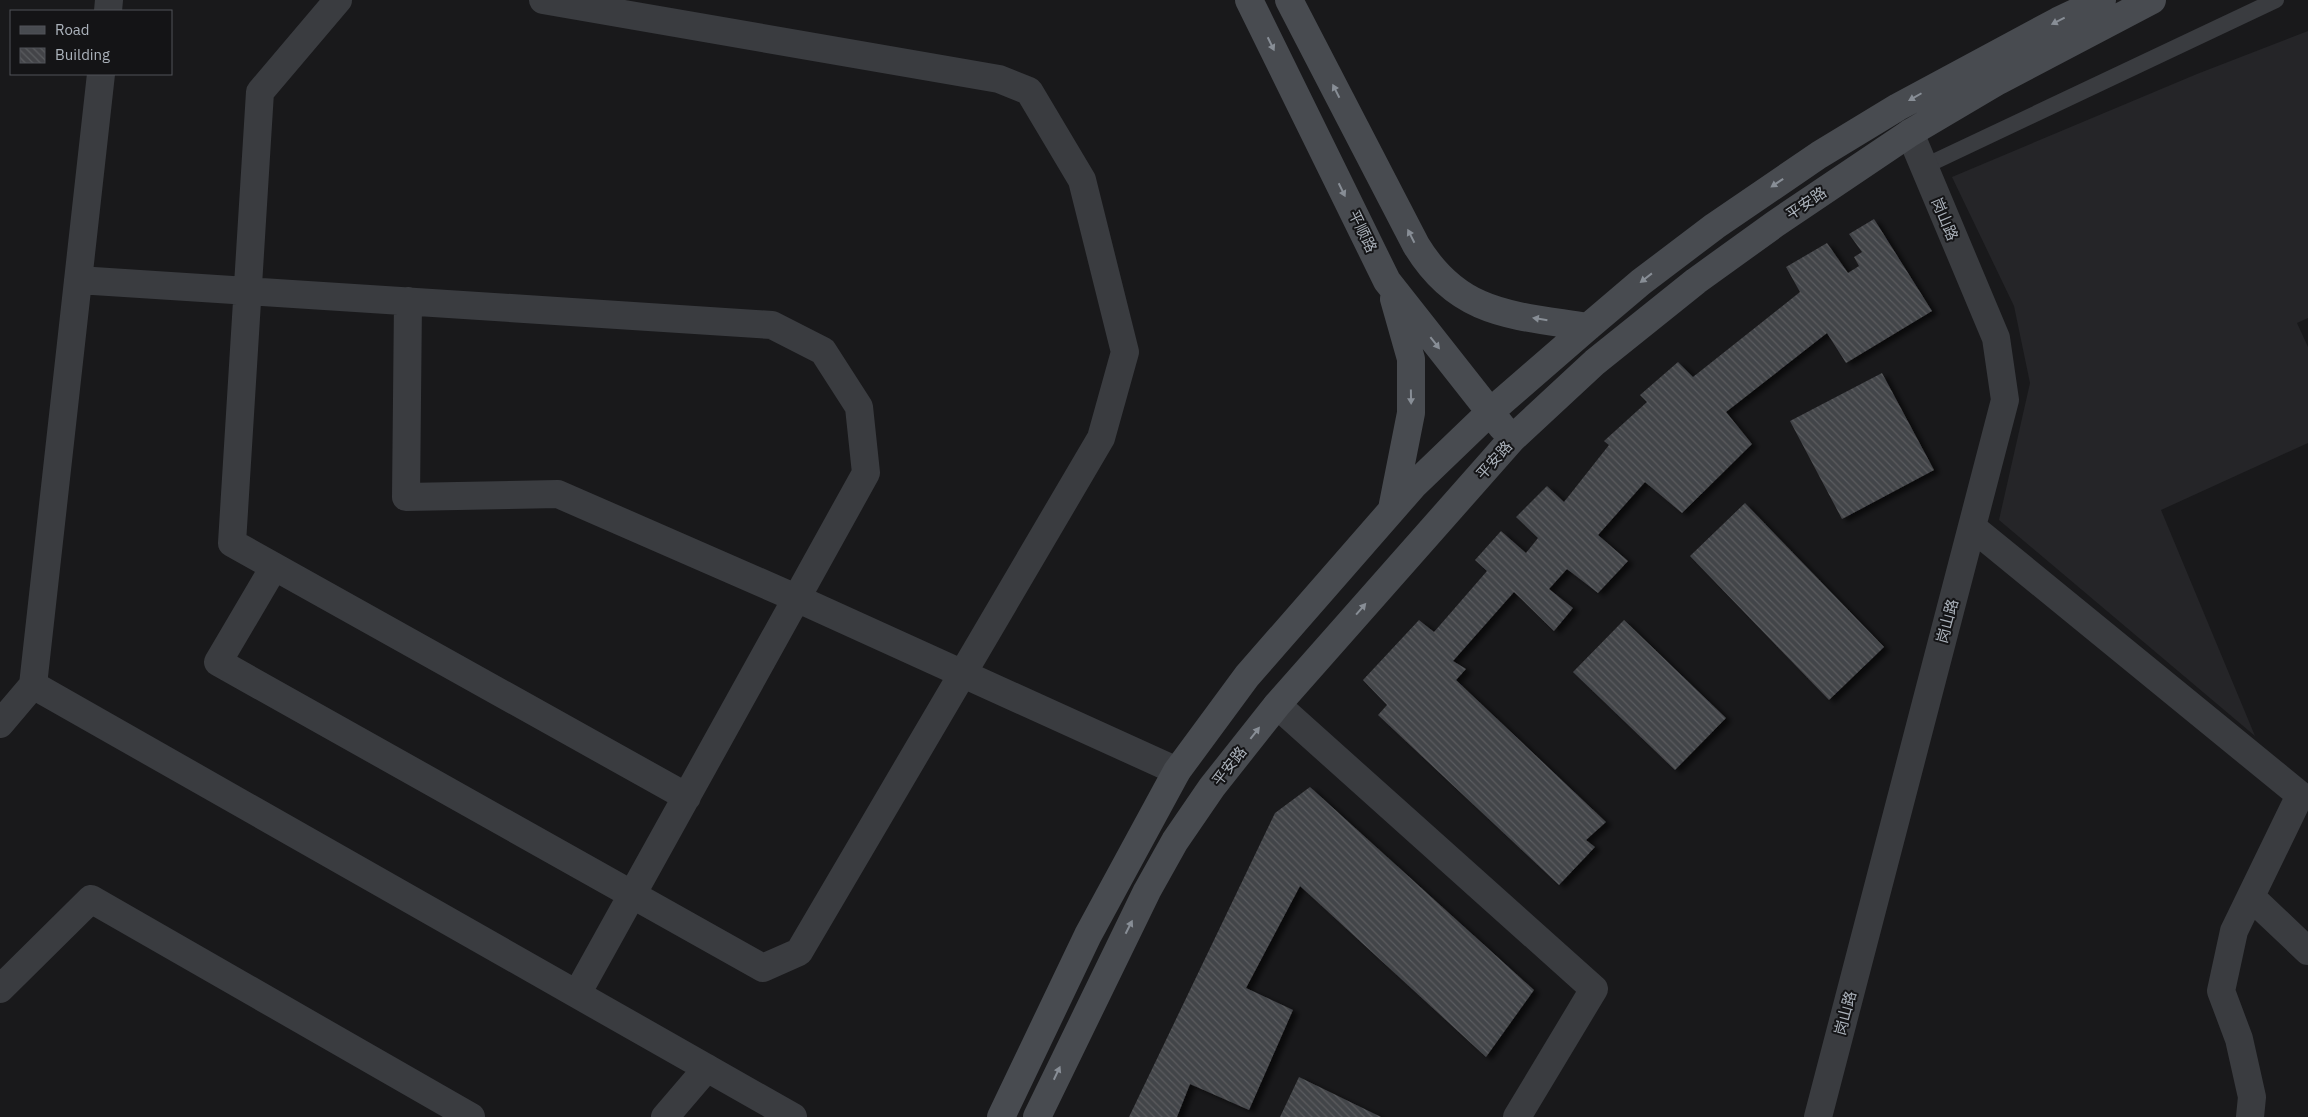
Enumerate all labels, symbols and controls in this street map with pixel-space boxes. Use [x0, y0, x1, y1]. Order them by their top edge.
legend [10, 10, 172, 75]
one-way arrow [2051, 17, 2065, 25]
text: Road [55, 20, 90, 39]
one-way arrow [1267, 37, 1275, 51]
text: Building [55, 45, 110, 64]
one-way arrow [1332, 84, 1340, 99]
one-way arrow [1908, 93, 1922, 102]
one-way arrow [1771, 179, 1784, 188]
one-way arrow [1338, 182, 1346, 197]
street label: 平安路 [1782, 183, 1830, 223]
street label: 岗山路 [1927, 195, 1963, 243]
street label: 平顺路 [1345, 207, 1381, 255]
one-way arrow [1407, 229, 1415, 243]
one-way arrow [1639, 273, 1652, 284]
one-way arrow [1532, 315, 1548, 323]
one-way arrow [1430, 336, 1441, 349]
one-way arrow [1407, 389, 1415, 405]
street label: 平安路 [1472, 437, 1516, 483]
street label: 岗山路 [1932, 597, 1962, 645]
one-way arrow [1355, 603, 1366, 616]
one-way arrow [1250, 727, 1261, 740]
street label: 平安路 [1208, 742, 1250, 790]
one-way arrow [1125, 920, 1133, 934]
street label: 岗山路 [1830, 989, 1860, 1037]
one-way arrow [1054, 1066, 1062, 1080]

